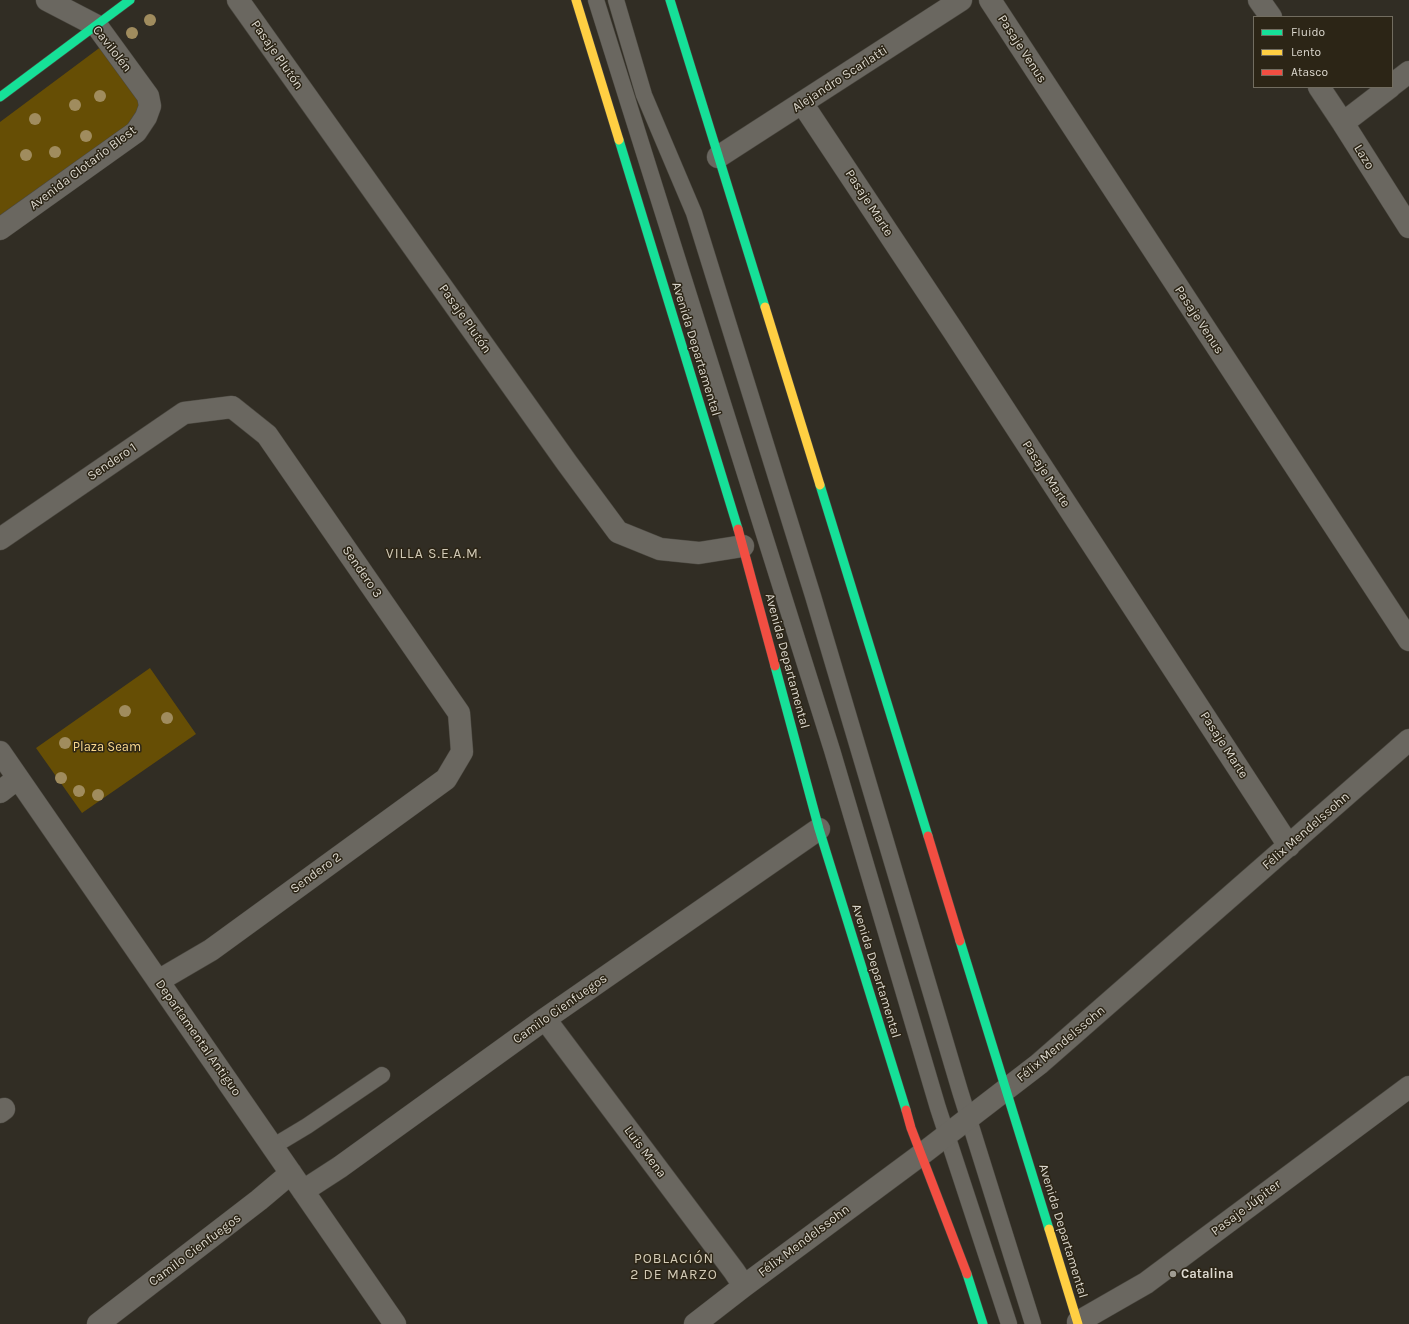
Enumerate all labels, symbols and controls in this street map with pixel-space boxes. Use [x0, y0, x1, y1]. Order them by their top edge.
street label: Pasaje Venus [994, 12, 1050, 86]
legend [1253, 16, 1393, 88]
street label: Pasaje Plutón [247, 17, 307, 93]
street label: Cavilolén [89, 23, 135, 75]
text: Fluido [1291, 25, 1325, 39]
street label: Alejandro Scarlatti [789, 42, 891, 116]
text: Lento [1291, 45, 1321, 59]
text: Atasco [1291, 65, 1328, 79]
street label: Avenida Clotario Blest [27, 123, 139, 213]
street label: Lazo [1350, 142, 1378, 172]
street label: Pasaje Marte [842, 167, 896, 239]
street label: Avenida Departamental [668, 280, 724, 418]
street label: Pasaje Plutón [435, 281, 495, 357]
street label: Pasaje Venus [1171, 283, 1227, 357]
street label: Pasaje Marte [1019, 438, 1073, 510]
street label: Sendero 1 [84, 440, 140, 484]
street label: Sendero 3 [339, 543, 385, 601]
district label: VILLA S.E.A.M. [386, 546, 482, 562]
street label: Avenida Departamental [761, 592, 813, 730]
street label: Pasaje Marte [1197, 709, 1251, 781]
park label: Plaza Seam [73, 739, 141, 755]
street label: Félix Mendelssohn [1259, 789, 1353, 873]
street label: Sendero 2 [287, 849, 345, 897]
street label: Avenida Departamental [848, 902, 904, 1040]
street label: Camilo Cienfuegos [510, 971, 610, 1047]
street label: Departamental Antiguo [152, 977, 244, 1099]
street label: Félix Mendelssohn [1014, 1003, 1108, 1085]
street label: Luis Mena [621, 1123, 669, 1181]
street label: Avenida Departamental [1035, 1162, 1091, 1300]
street label: Pasaje Júpiter [1208, 1177, 1284, 1239]
street label: Félix Mendelssohn [755, 1202, 853, 1280]
street label: Camilo Cienfuegos [146, 1210, 244, 1290]
district label: POBLACIÓN 2 DE MARZO [630, 1251, 718, 1284]
place label: Catalina [1181, 1266, 1234, 1282]
marker: Catalina [1168, 1269, 1178, 1279]

